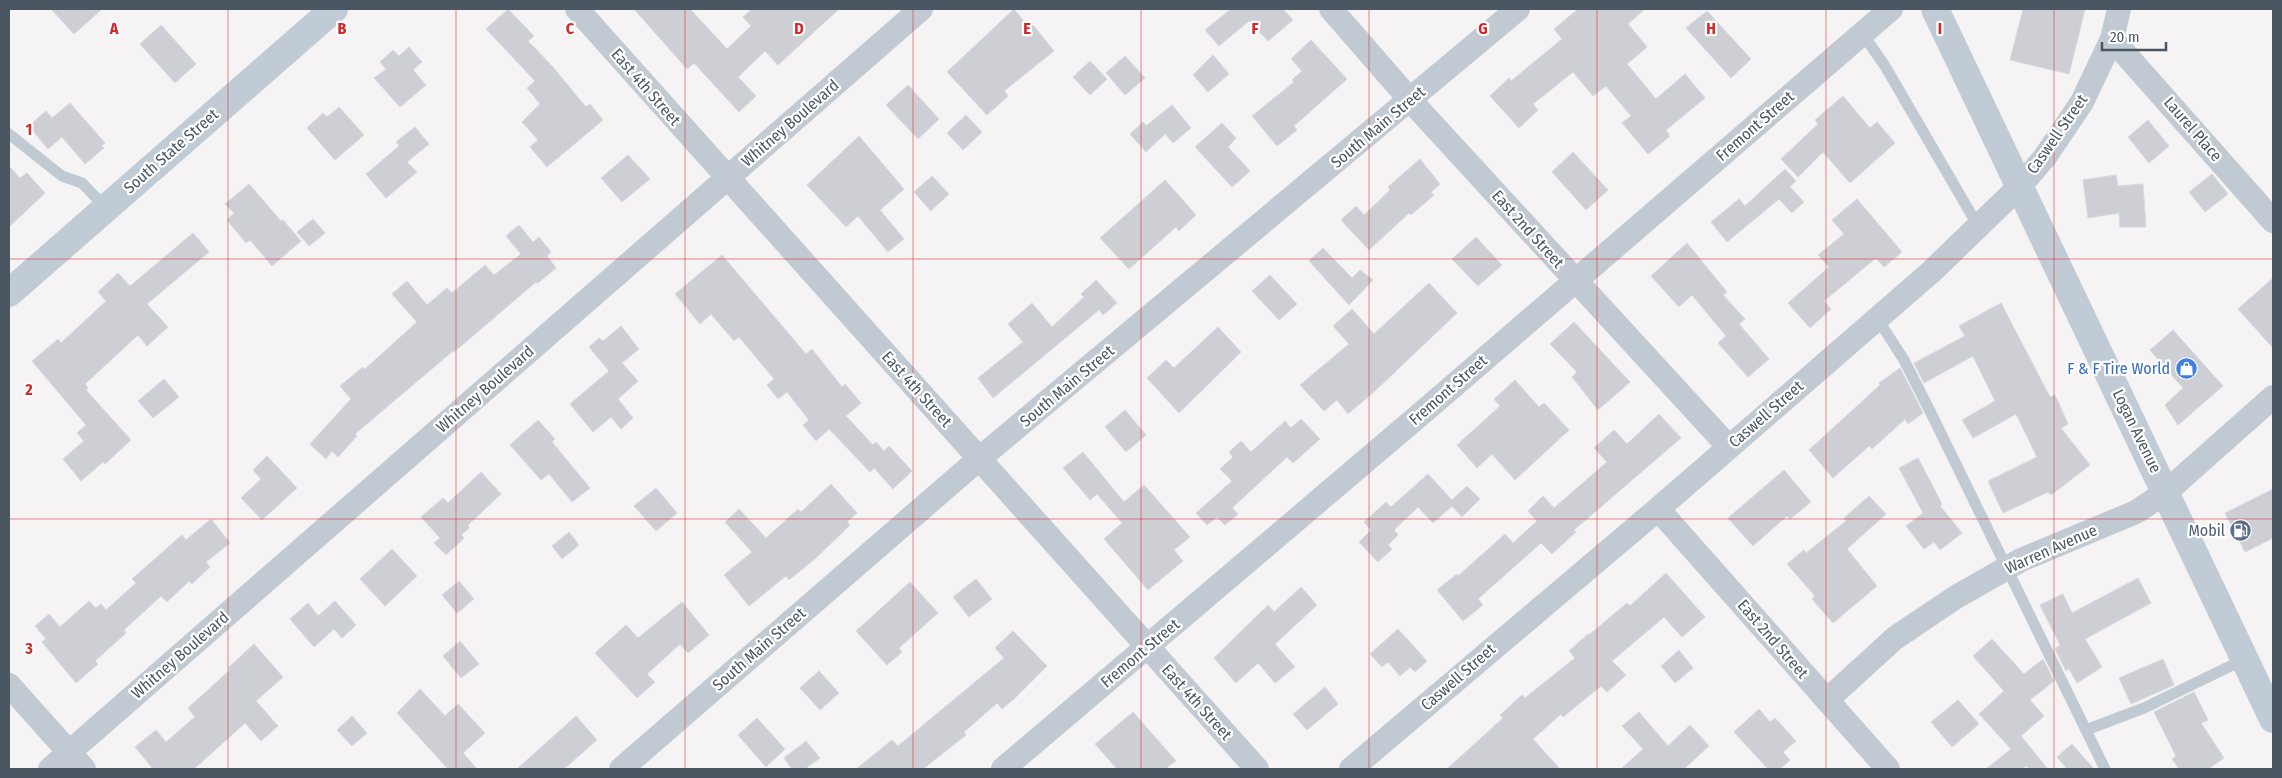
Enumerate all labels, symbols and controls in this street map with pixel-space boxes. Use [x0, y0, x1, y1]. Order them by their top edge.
text: A [109, 19, 119, 38]
text: B [338, 19, 347, 38]
text: C [566, 19, 575, 38]
text: D [794, 19, 804, 38]
text: E [1023, 19, 1031, 38]
text: F [1251, 19, 1259, 38]
text: G [1478, 19, 1488, 38]
text: H [1706, 19, 1716, 38]
text: I [1938, 19, 1942, 38]
scale bar [2102, 20, 2166, 52]
text: 20 m [2110, 28, 2140, 46]
street label: East 4th Street [608, 45, 685, 130]
street label: Whitney Boulevard [737, 76, 843, 170]
street label: South Main Street [1327, 82, 1429, 172]
street label: Fremont Street [1712, 87, 1798, 165]
street label: Caswell Street [2023, 90, 2092, 177]
street label: Laurel Place [2160, 93, 2226, 165]
street label: South State Street [120, 104, 223, 197]
text: 1 [26, 120, 32, 139]
street label: East 2nd Street [1488, 186, 1568, 272]
street label: South Main Street [1016, 341, 1118, 431]
street label: Whitney Boulevard [432, 342, 538, 436]
street label: East 4th Street [878, 347, 956, 431]
street label: Fremont Street [1405, 351, 1491, 429]
shop icon: F & F Tire World [2174, 356, 2198, 380]
place label: F & F Tire World [2067, 359, 2170, 378]
street label: Caswell Street [1725, 376, 1808, 451]
text: 2 [24, 380, 33, 399]
street label: Logan Avenue [2109, 386, 2165, 476]
fuel station icon: Mobil [2229, 518, 2253, 542]
street label: Warren Avenue [2002, 520, 2100, 578]
place label: Mobil [2188, 521, 2225, 540]
street label: East 2nd Street [1734, 596, 1813, 683]
street label: South Main Street [709, 603, 810, 695]
street label: Whitney Boulevard [127, 608, 233, 702]
street label: Fremont Street [1097, 614, 1184, 691]
text: 3 [24, 639, 33, 658]
street label: Caswell Street [1417, 639, 1500, 714]
street label: East 4th Street [1158, 660, 1236, 744]

